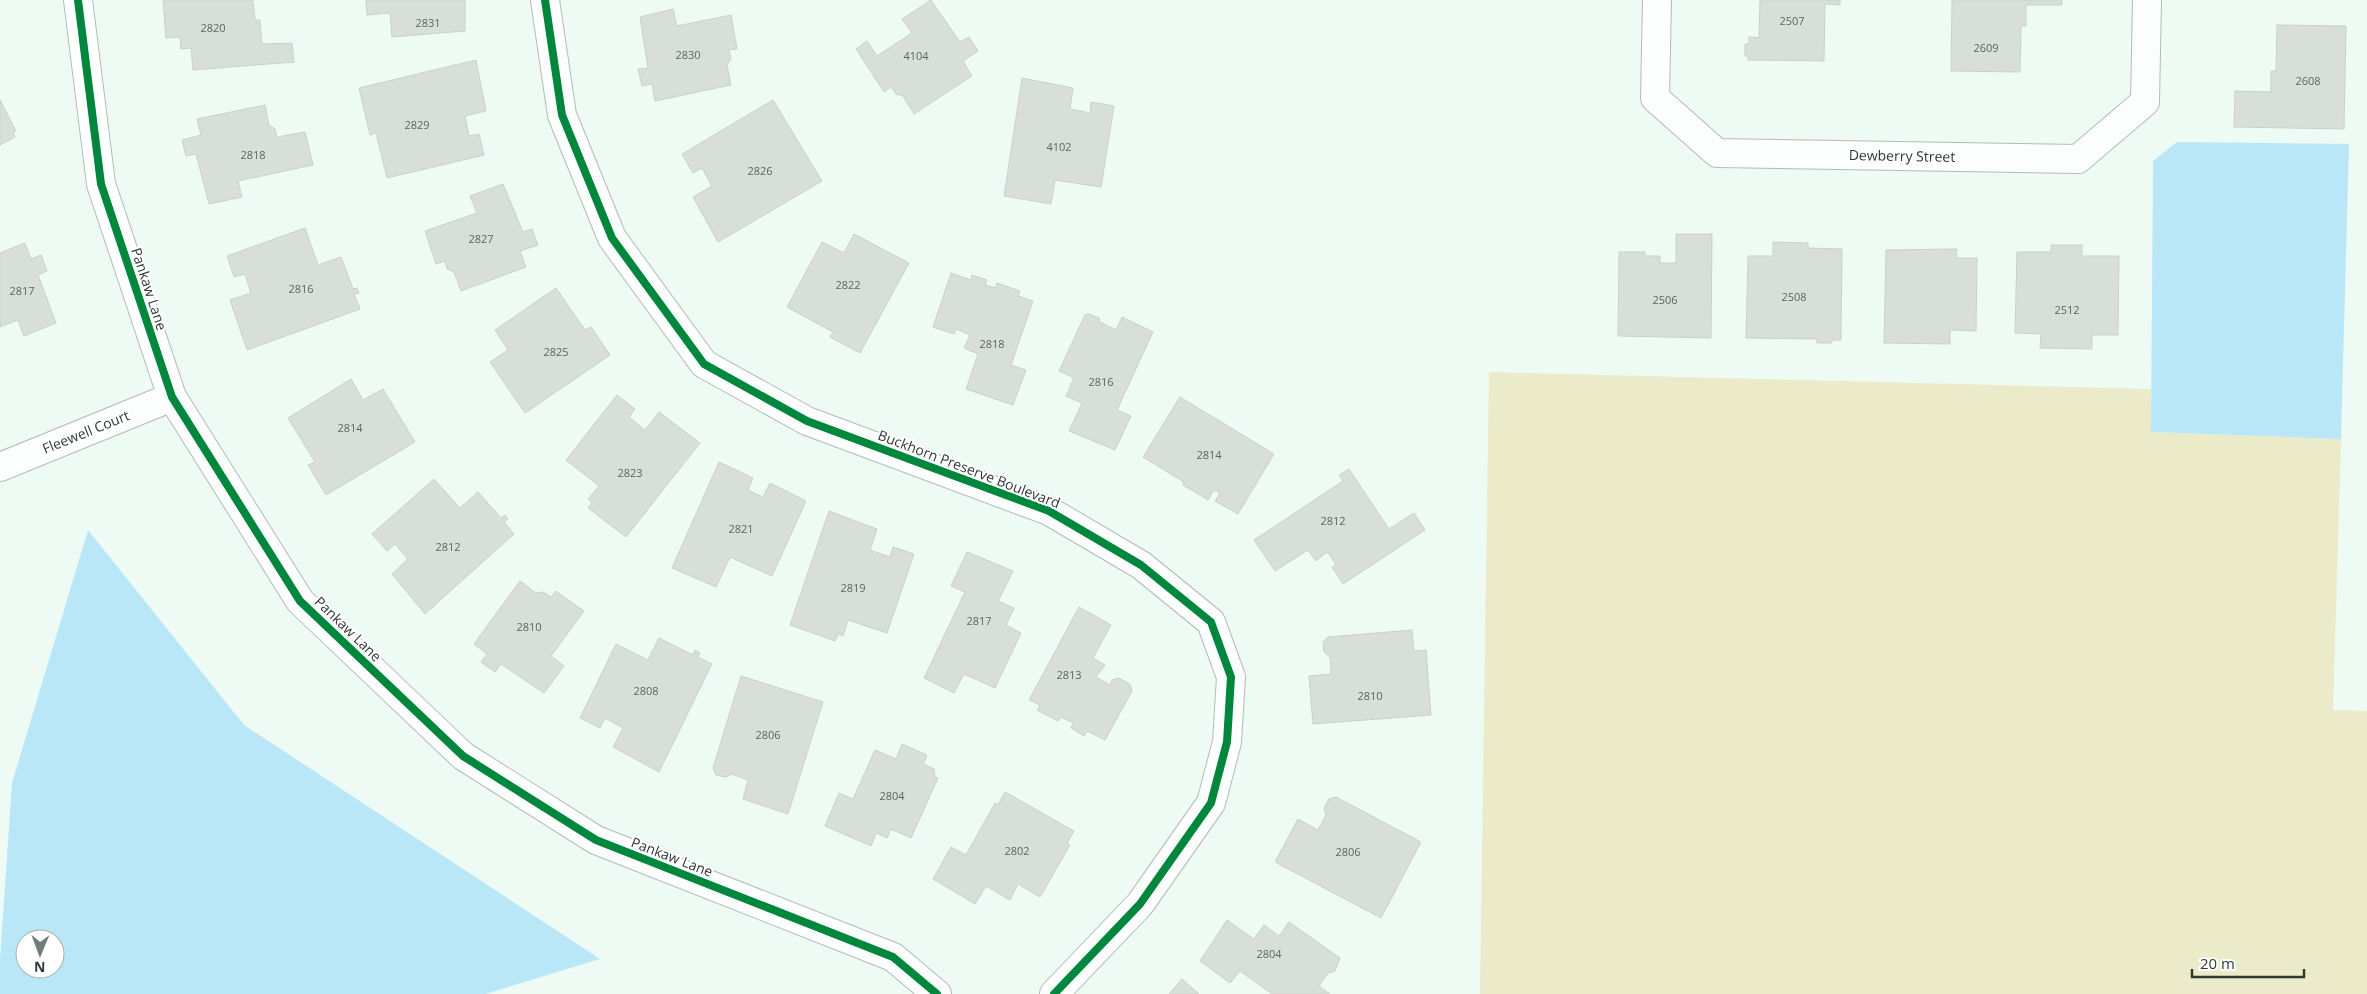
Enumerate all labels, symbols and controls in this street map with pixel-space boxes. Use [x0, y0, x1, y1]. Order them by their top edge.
house number: 2507 [1779, 13, 1805, 28]
house number: 2831 [415, 15, 441, 30]
house number: 2820 [200, 20, 226, 35]
house number: 2609 [1973, 40, 1999, 55]
house number: 2830 [675, 47, 701, 62]
house number: 4104 [903, 48, 929, 63]
house number: 2608 [2295, 73, 2321, 88]
house number: 2829 [404, 117, 430, 132]
house number: 4102 [1046, 139, 1072, 154]
street label: Dewberry Street [1849, 145, 1955, 166]
house number: 2818 [240, 147, 266, 162]
house number: 2826 [747, 163, 773, 178]
house number: 2827 [468, 231, 494, 246]
street label: Pankaw Lane [127, 245, 172, 333]
house number: 2822 [835, 277, 861, 292]
house number: 2816 [288, 281, 314, 296]
house number: 2817 [9, 283, 35, 298]
house number: 2508 [1781, 289, 1807, 304]
house number: 2506 [1652, 292, 1678, 307]
house number: 2512 [2054, 302, 2080, 317]
house number: 2818 [979, 336, 1005, 351]
house number: 2825 [543, 344, 569, 359]
house number: 2816 [1088, 374, 1114, 389]
street label: Fleewell Court [39, 405, 132, 458]
house number: 2814 [337, 420, 363, 435]
street label: Buckhorn Preserve Boulevard [875, 425, 1063, 512]
house number: 2814 [1196, 447, 1222, 462]
house number: 2823 [617, 465, 643, 480]
house number: 2812 [1320, 513, 1346, 528]
house number: 2821 [728, 521, 754, 536]
house number: 2812 [435, 539, 461, 554]
house number: 2819 [840, 580, 866, 595]
street label: Pankaw Lane [311, 592, 386, 665]
house number: 2817 [966, 613, 992, 628]
house number: 2810 [516, 619, 542, 634]
house number: 2813 [1056, 667, 1082, 682]
house number: 2808 [633, 683, 659, 698]
house number: 2810 [1357, 688, 1383, 703]
house number: 2806 [755, 727, 781, 742]
house number: 2804 [879, 788, 905, 803]
street label: Pankaw Lane [629, 832, 716, 881]
house number: 2802 [1004, 843, 1030, 858]
house number: 2806 [1335, 844, 1361, 859]
north arrow [15, 929, 65, 979]
house number: 2804 [1256, 946, 1282, 961]
scale bar [2192, 946, 2304, 978]
text: 20 m [2200, 953, 2235, 973]
text: N [34, 958, 46, 977]

